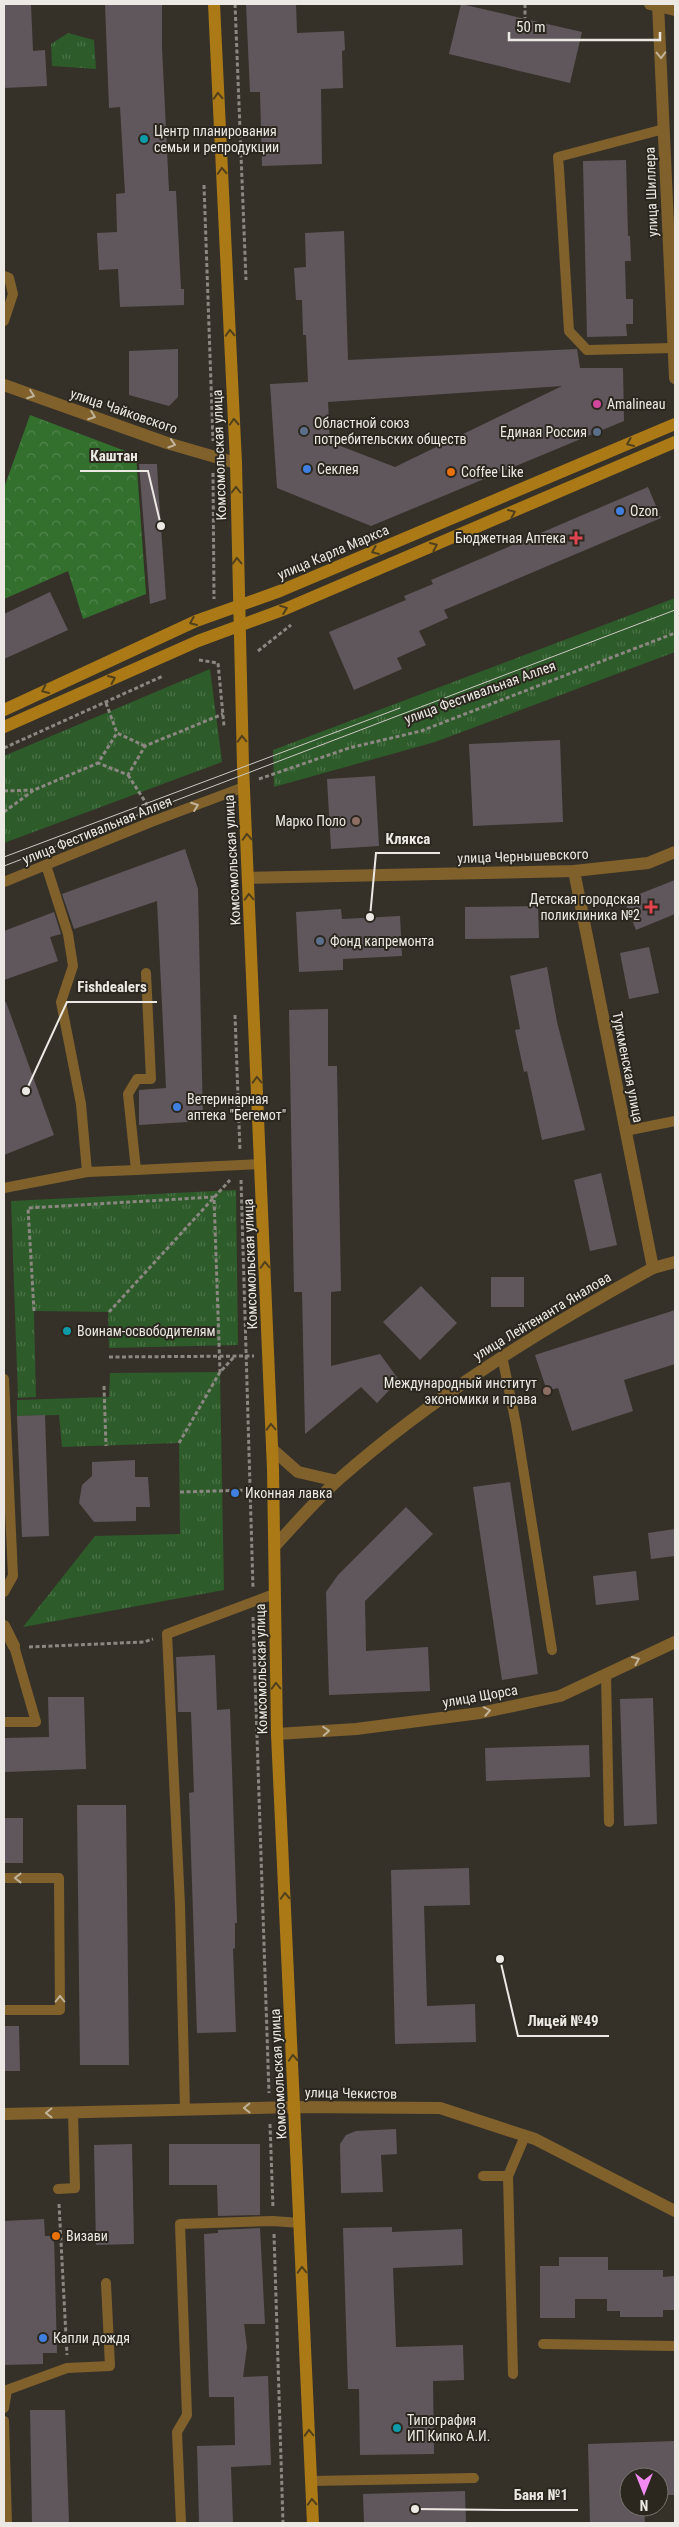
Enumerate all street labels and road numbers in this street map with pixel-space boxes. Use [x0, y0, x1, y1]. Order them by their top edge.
street label: улица Шиллера [641, 147, 661, 237]
street label: улица Чайковского [68, 385, 180, 437]
street label: Комсомольская улица [209, 389, 229, 521]
street label: улица Карла Маркса [275, 521, 391, 583]
street label: улица Фестивальная Аллея [402, 657, 558, 727]
street label: улица Фестивальная Аллея [20, 793, 174, 867]
street label: Комсомольская улица [221, 794, 243, 926]
street label: улица Чернышевского [457, 846, 589, 866]
street label: Туркменская улица [609, 1010, 647, 1124]
street label: Комсомольская улица [240, 1198, 260, 1330]
street label: улица Лейтенанта Яналова [470, 1269, 614, 1363]
street label: Комсомольская улица [252, 1603, 270, 1735]
street label: улица Щорса [441, 1682, 519, 1710]
street label: Комсомольская улица [267, 2008, 289, 2140]
street label: улица Чекистов [305, 2084, 397, 2102]

